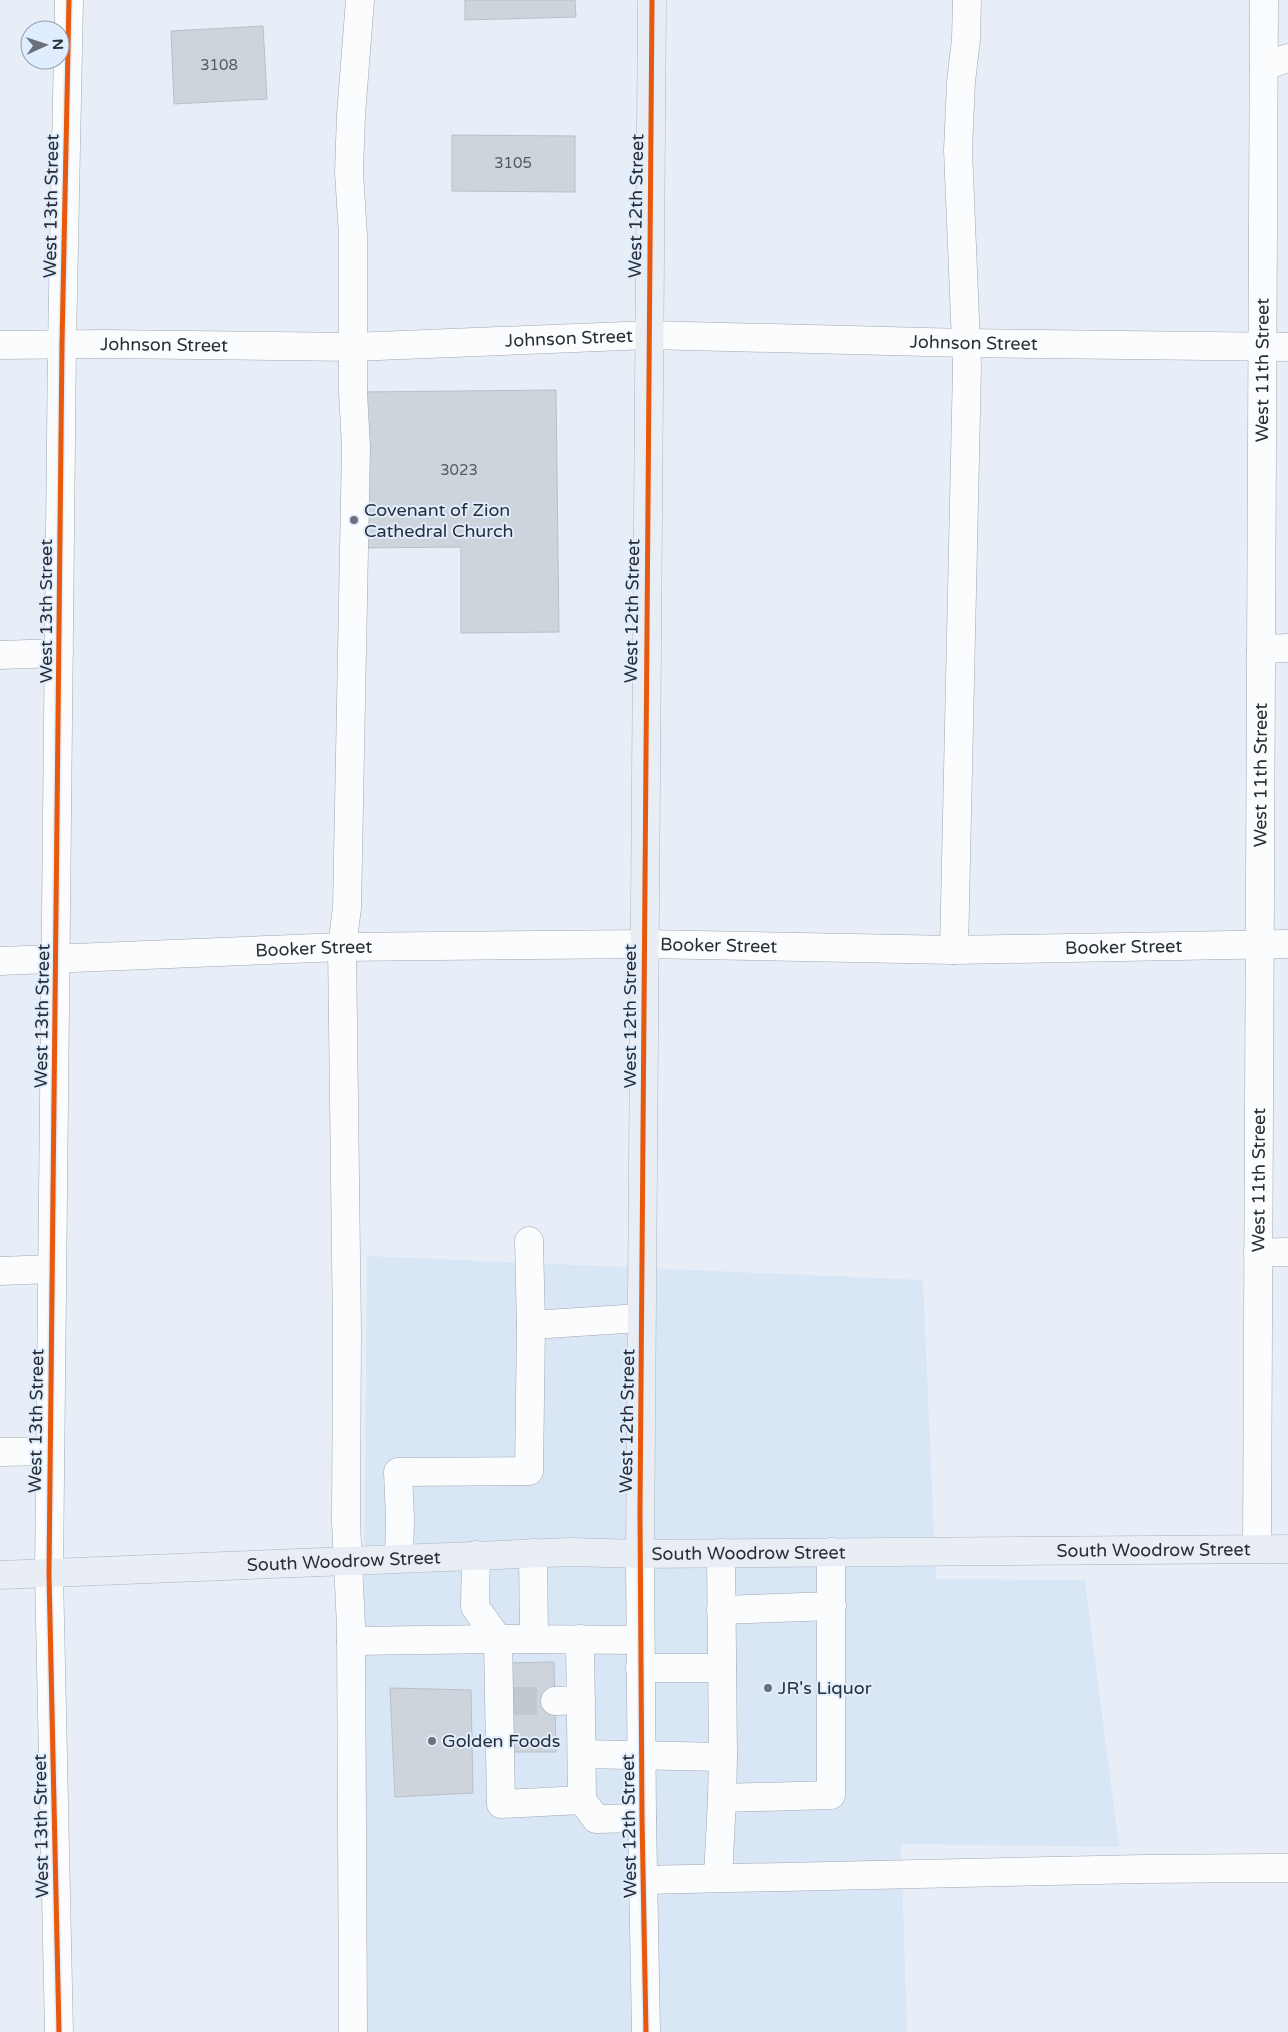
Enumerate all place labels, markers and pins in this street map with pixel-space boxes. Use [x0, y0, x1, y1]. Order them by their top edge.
place label: Covenant of Zion Cathedral Church [364, 499, 514, 542]
marker: Covenant of Zion Cathedral Church [348, 514, 360, 526]
place label: JR's Liquor [778, 1677, 872, 1699]
marker: JR's Liquor [762, 1682, 774, 1694]
place label: Golden Foods [442, 1730, 560, 1752]
marker: Golden Foods [426, 1735, 438, 1747]

